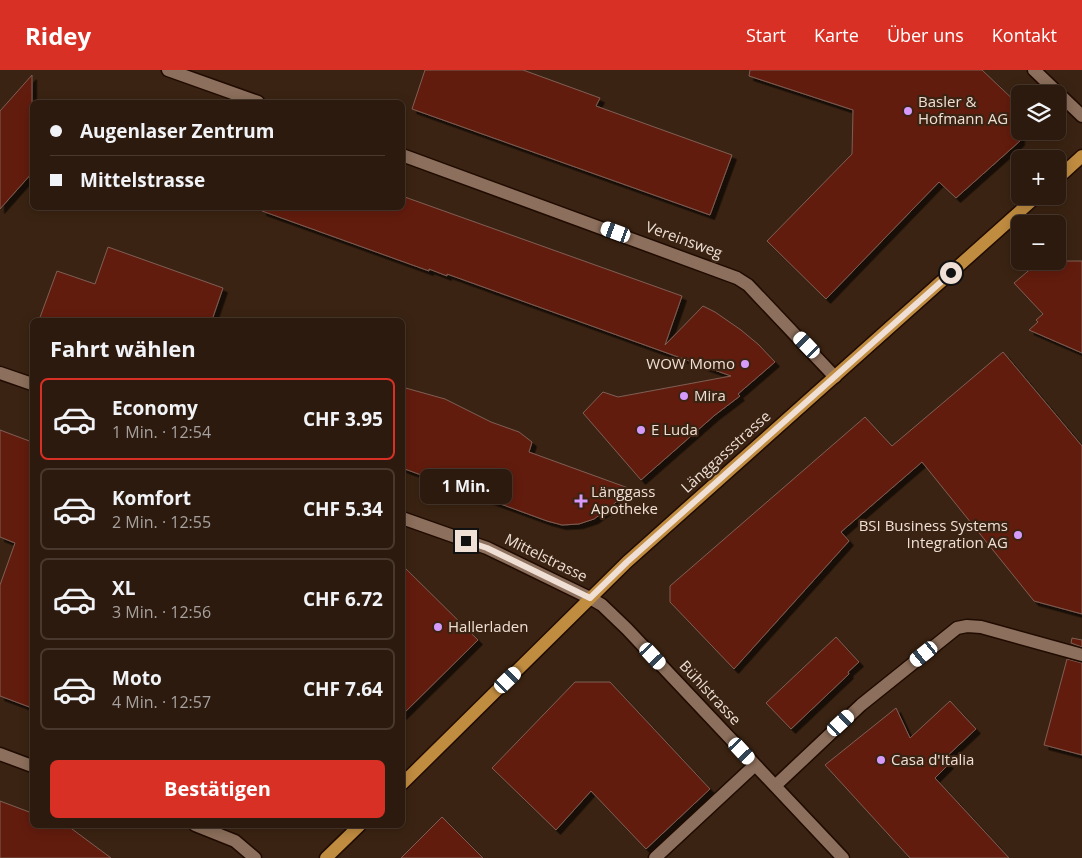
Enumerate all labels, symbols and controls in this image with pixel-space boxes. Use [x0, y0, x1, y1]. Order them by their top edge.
text: Ridey [25, 19, 91, 52]
text: Start [746, 23, 786, 47]
text: Karte [814, 23, 859, 47]
text: Über uns [887, 23, 964, 47]
text: Kontakt [992, 23, 1057, 47]
map controls [1011, 85, 1066, 270]
button: layers [1011, 85, 1066, 140]
place label: Basler & Hofmann AG [918, 91, 1008, 128]
marker: Basler & Hofmann AG [902, 105, 914, 117]
text: Augenlaser Zentrum [80, 118, 274, 144]
button: + [1011, 150, 1066, 205]
text: Mittelstrasse [80, 167, 205, 193]
button: − [1011, 215, 1066, 270]
street label: Vereinsweg [643, 216, 725, 262]
car [599, 220, 632, 244]
route start [940, 262, 962, 284]
car [791, 329, 822, 361]
text: Fahrt wählen [50, 333, 196, 363]
place label: WOW Momo [646, 353, 735, 373]
marker: WOW Momo [739, 358, 751, 370]
place label: Mira [694, 385, 726, 405]
marker: Mira [678, 390, 690, 402]
text: Economy [112, 395, 198, 421]
icon: car [52, 397, 97, 442]
text: CHF 3.95 [303, 406, 383, 432]
street label: Länggassstrasse [676, 406, 774, 497]
place label: E Luda [651, 419, 698, 439]
text: 1 Min. · 12:54 [112, 421, 211, 443]
marker: E Luda [635, 424, 647, 436]
callout: 1 Min. [420, 468, 512, 504]
text: 1 Min. [442, 475, 490, 497]
place label: Länggass Apotheke [591, 481, 658, 518]
text: Komfort [112, 485, 191, 511]
icon: car [52, 487, 97, 532]
marker: Länggass Apotheke [575, 495, 587, 507]
text: CHF 5.34 [303, 496, 383, 522]
text: 2 Min. · 12:55 [112, 511, 211, 533]
place label: BSI Business Systems Integration AG [859, 515, 1008, 552]
street label: Mittelstrasse [502, 528, 591, 586]
marker: BSI Business Systems Integration AG [1012, 529, 1024, 541]
route end [455, 530, 477, 552]
text: XL [112, 575, 135, 601]
icon: car [52, 577, 97, 622]
text: CHF 6.72 [303, 586, 383, 612]
text: 3 Min. · 12:56 [112, 601, 211, 623]
place label: Hallerladen [448, 616, 528, 636]
marker: Hallerladen [432, 621, 444, 633]
car [907, 639, 940, 669]
car [637, 640, 668, 672]
street label: Bühlstrasse [676, 656, 746, 729]
car [491, 664, 524, 696]
text: Moto [112, 665, 162, 691]
icon: car [52, 667, 97, 712]
text: CHF 7.64 [303, 676, 383, 702]
text: 4 Min. · 12:57 [112, 691, 211, 713]
car [824, 707, 857, 739]
car [726, 735, 757, 767]
place label: Casa d'Italia [891, 749, 974, 769]
marker: Casa d'Italia [875, 754, 887, 766]
button: Bestätigen [50, 760, 385, 818]

